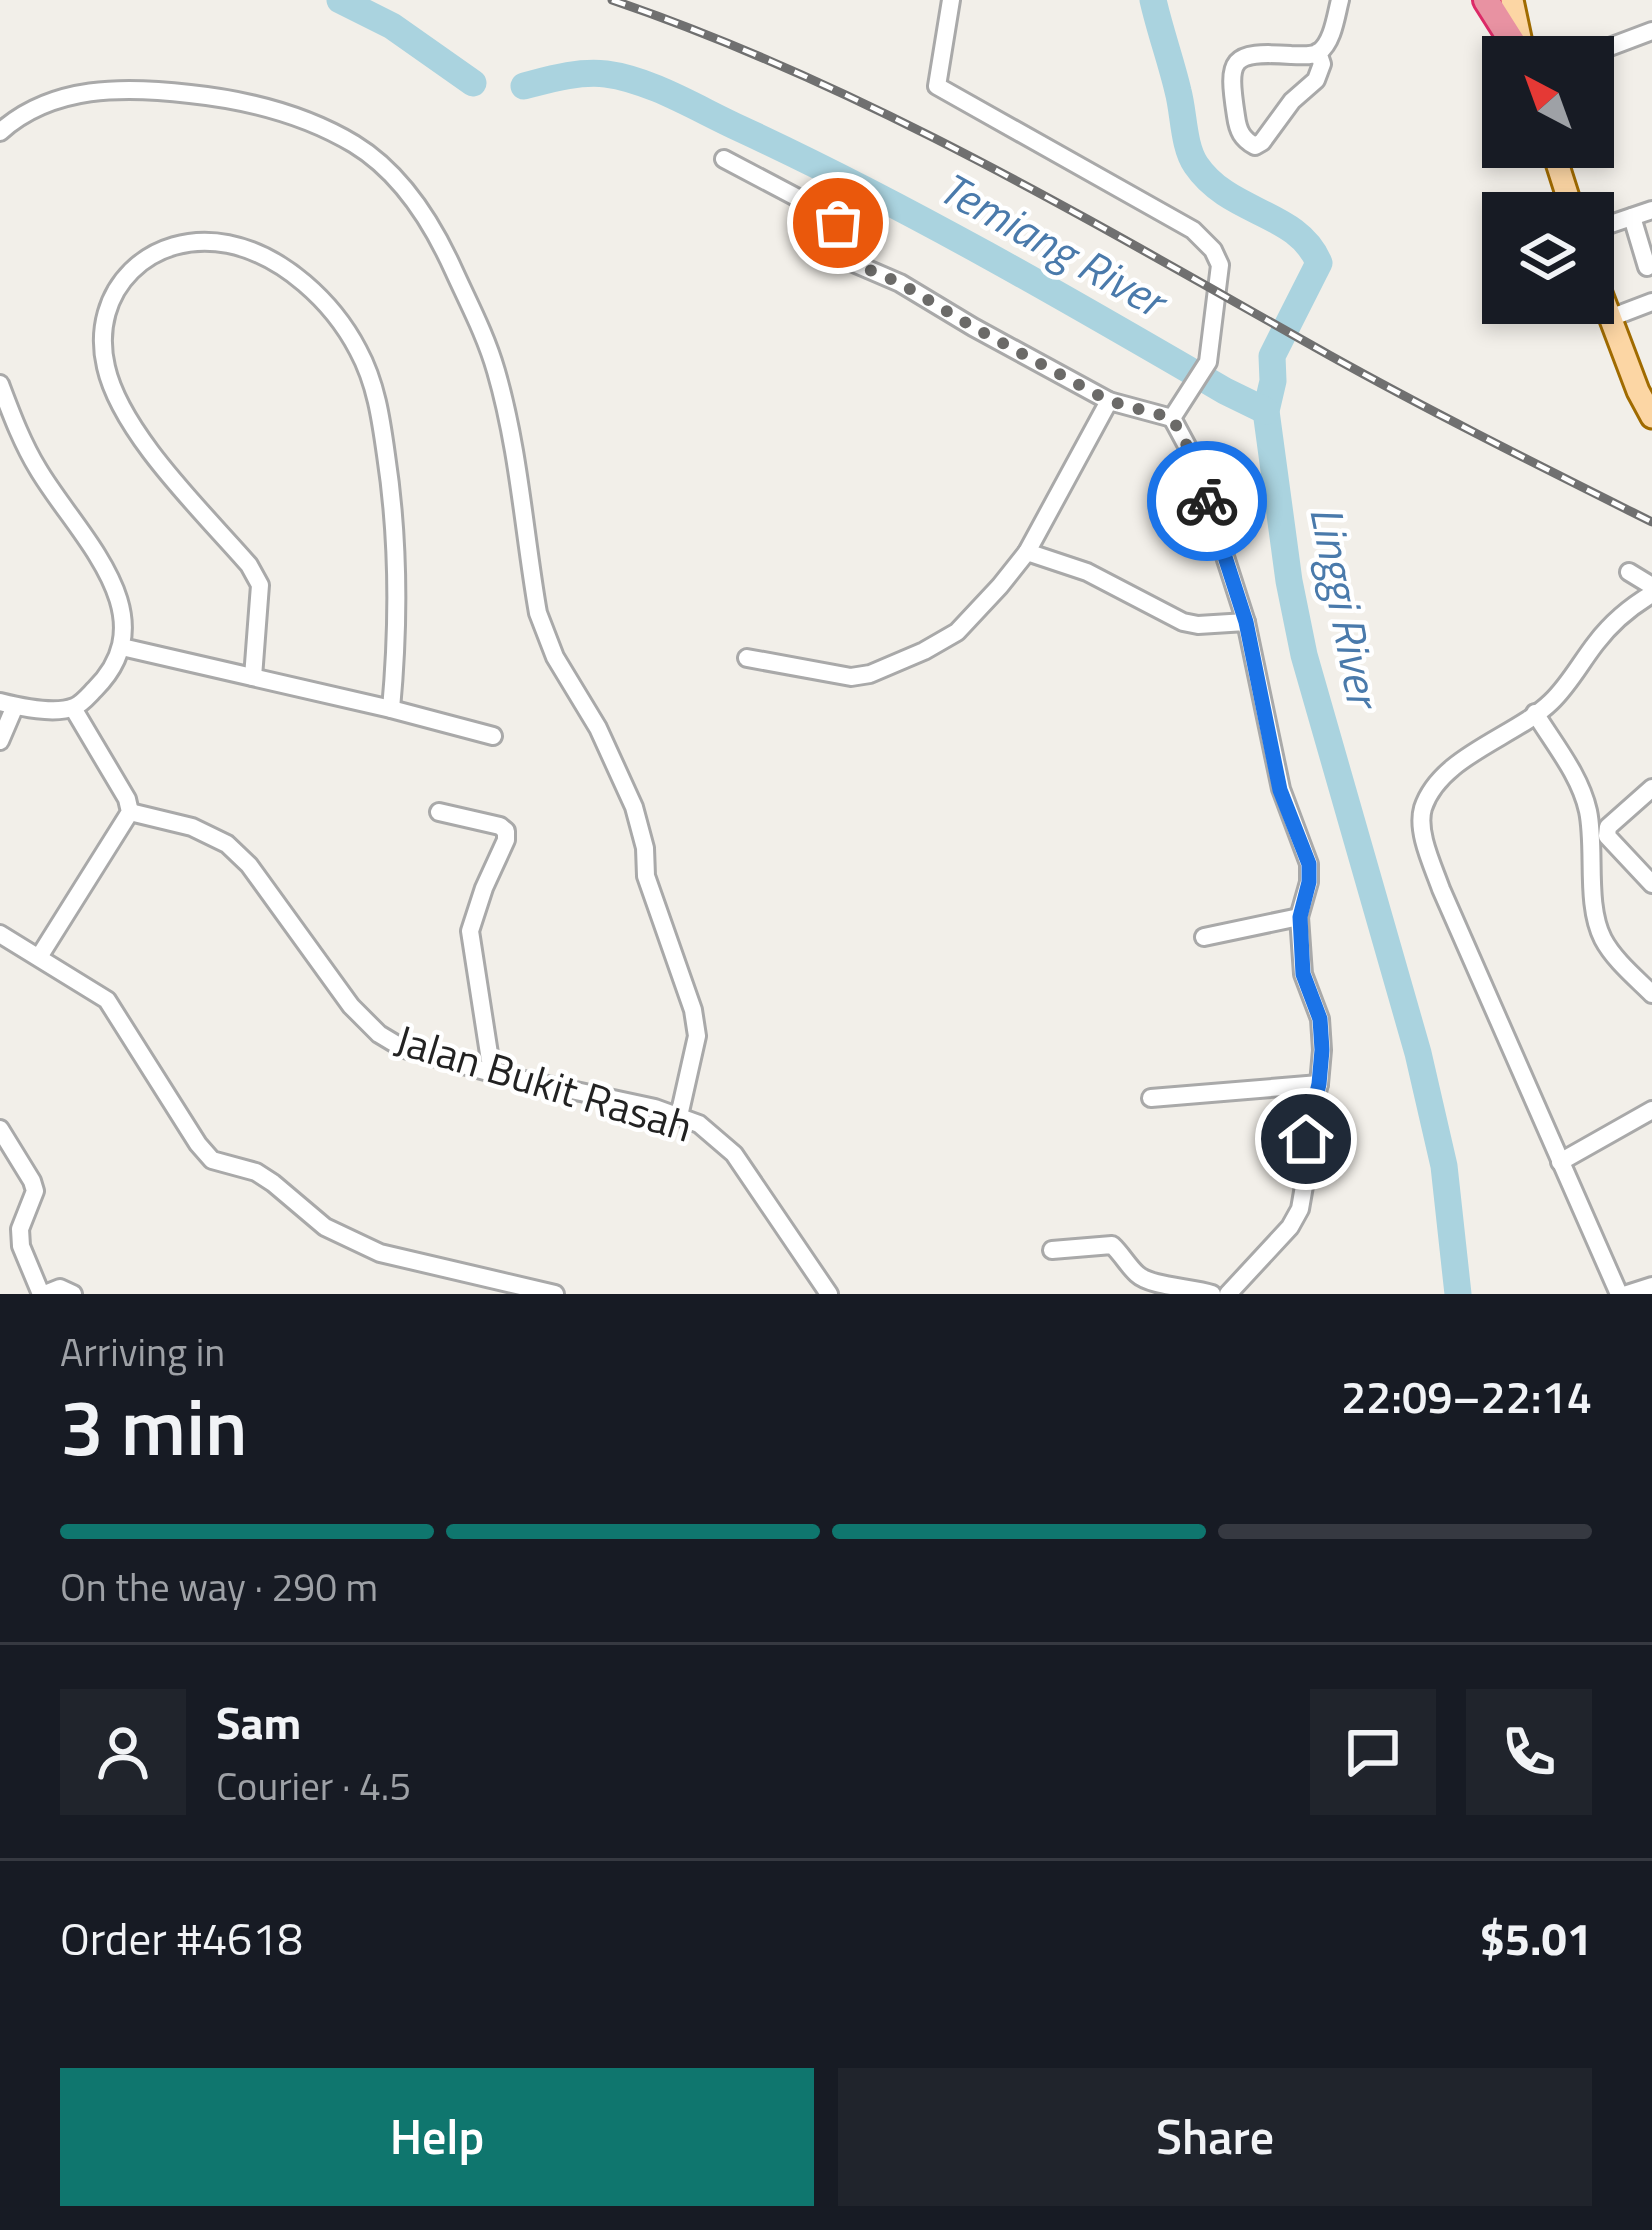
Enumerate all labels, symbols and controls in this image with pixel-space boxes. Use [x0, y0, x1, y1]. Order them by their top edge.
north arrow [1482, 36, 1614, 168]
map controls [1482, 36, 1614, 324]
water label: Temiang River [928, 153, 1182, 335]
pin [787, 172, 889, 274]
icon: bag [805, 190, 871, 256]
button: layers [1482, 192, 1614, 324]
courier [1147, 441, 1267, 561]
icon: bike [1174, 468, 1240, 534]
water label: Linggi River [1293, 500, 1400, 716]
street label: Jalan Bukit Rasah [388, 1007, 701, 1158]
pin [1255, 1088, 1357, 1190]
icon: home [1273, 1106, 1339, 1172]
text: Arriving in [60, 1322, 225, 1381]
text: 22:09–22:14 [1341, 1362, 1592, 1430]
text: 3 min [60, 1367, 248, 1485]
text: On the way · 290 m [60, 1557, 378, 1616]
text: Sam [216, 1688, 301, 1756]
button: person [60, 1689, 186, 1815]
button: chat [1310, 1689, 1436, 1815]
button: phone [1466, 1689, 1592, 1815]
text: Courier · 4.5 [216, 1756, 411, 1815]
text: Order #4618 [60, 1904, 303, 1972]
text: $5.01 [1480, 1904, 1592, 1972]
button: Help [60, 2068, 814, 2206]
button: Share [838, 2068, 1592, 2206]

